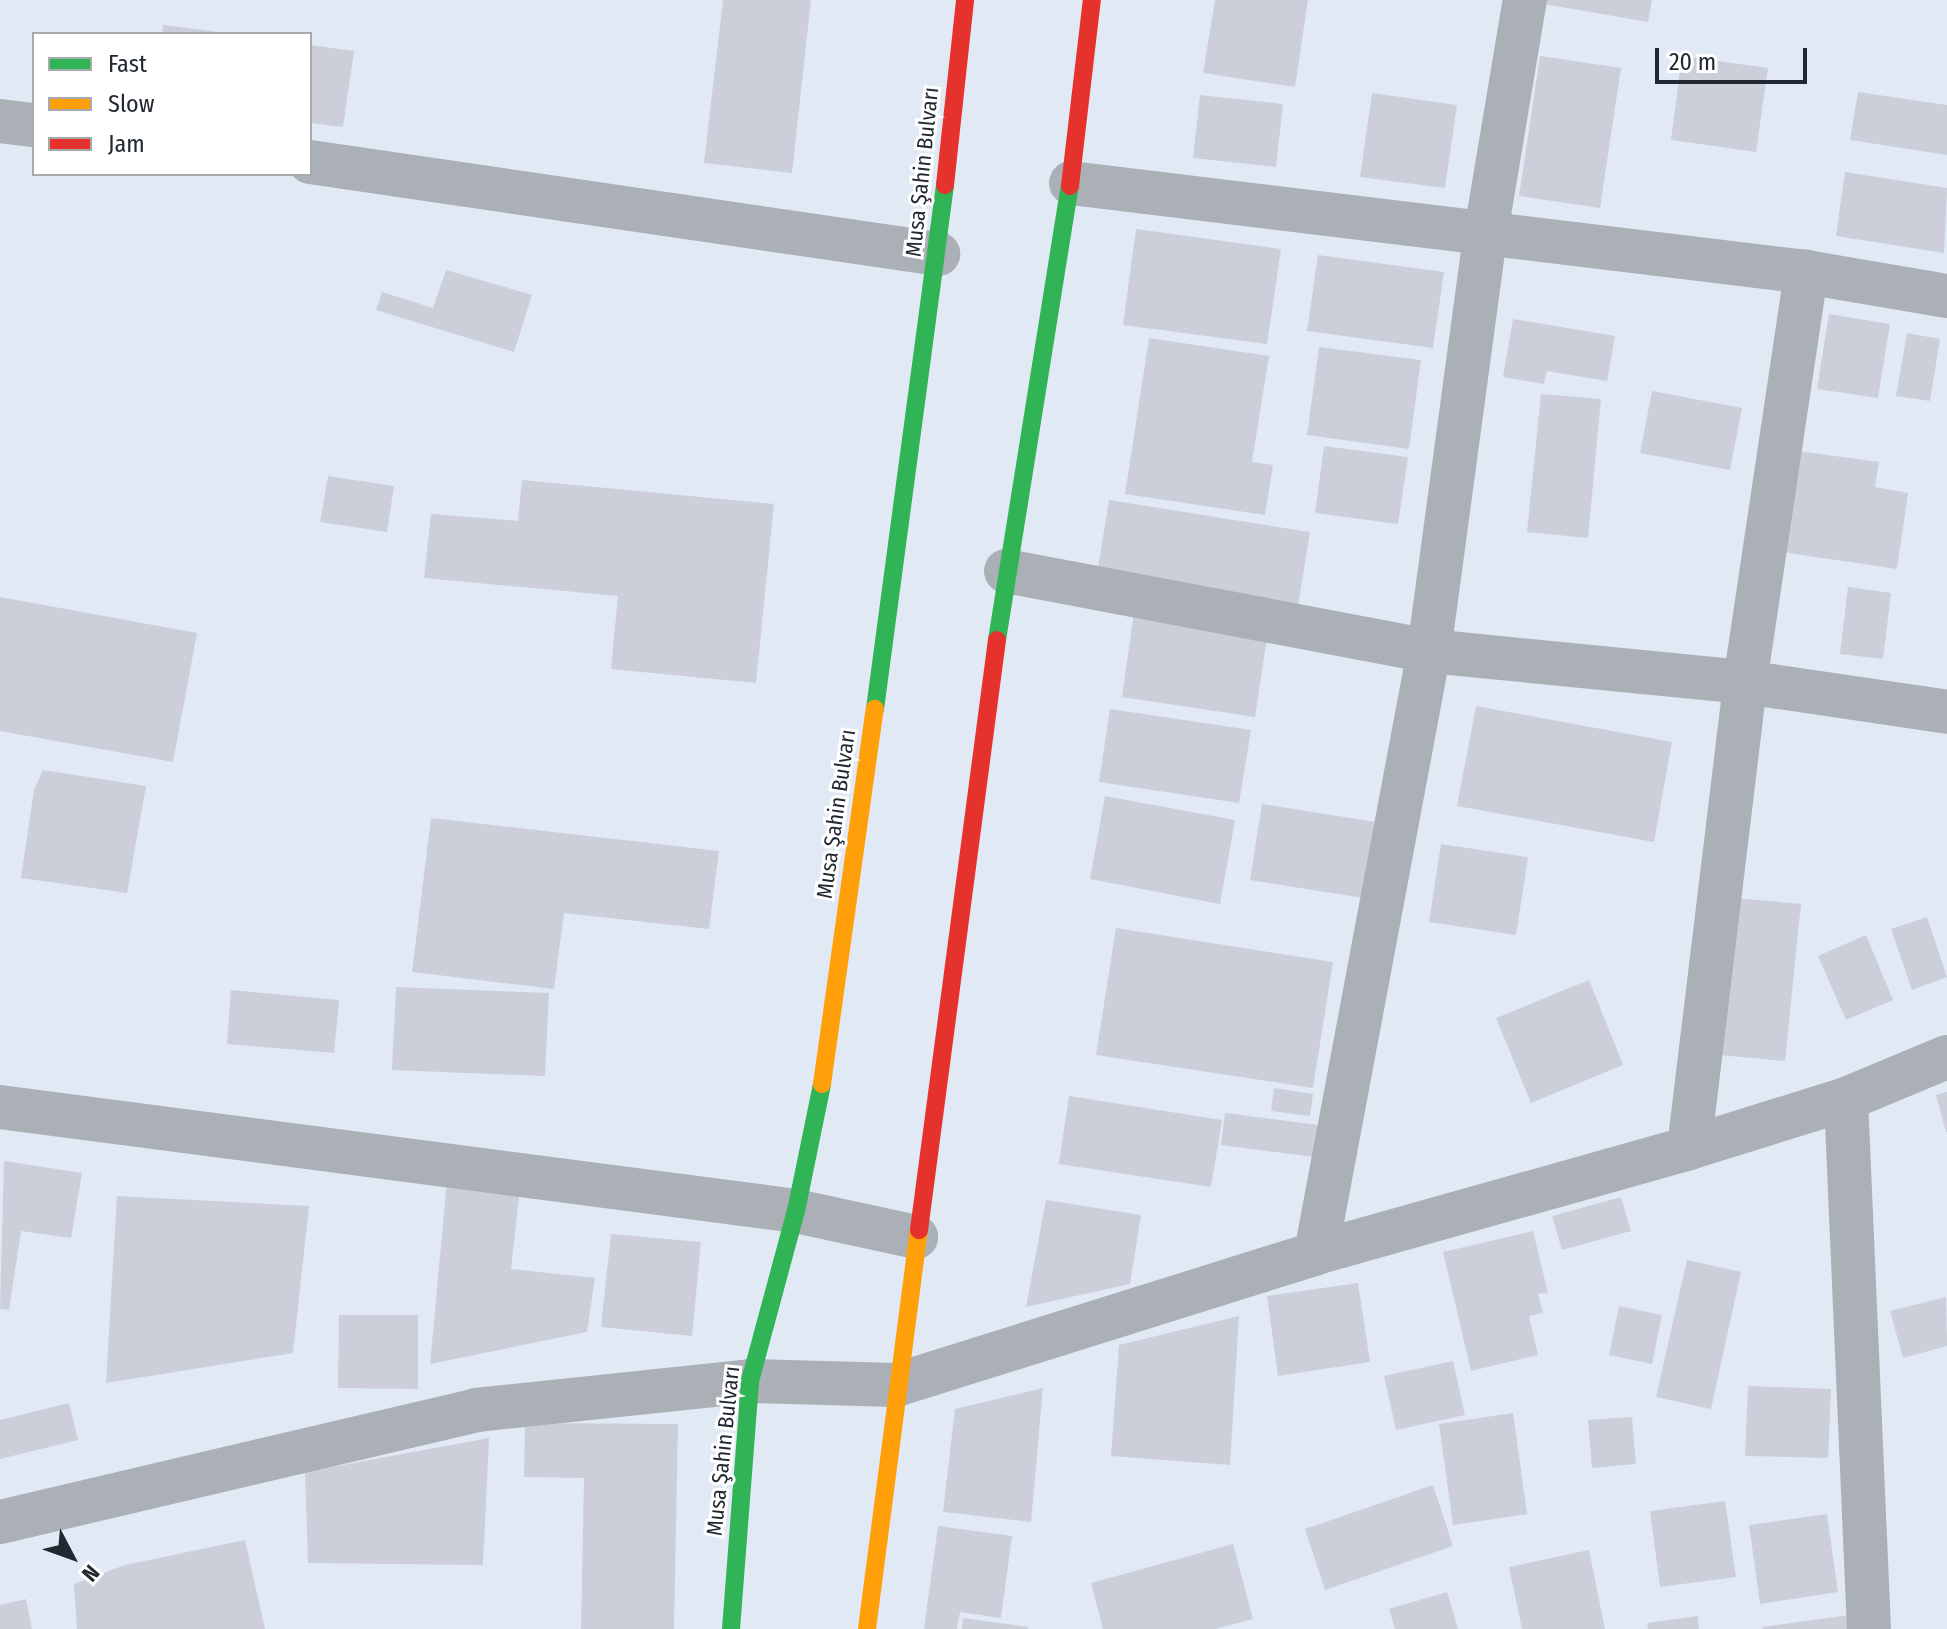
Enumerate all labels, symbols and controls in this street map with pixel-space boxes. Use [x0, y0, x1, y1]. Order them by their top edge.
legend [32, 32, 312, 176]
scale bar [1659, 32, 1811, 82]
text: 20 m [1669, 48, 1716, 76]
text: Fast [108, 50, 147, 78]
street label: Musa Şahin Bulvarı [900, 86, 944, 258]
text: Slow [108, 90, 154, 118]
text: Jam [108, 130, 145, 158]
street label: Musa Şahin Bulvarı [811, 728, 861, 900]
street label: Musa Şahin Bulvarı [701, 1365, 745, 1537]
north arrow [32, 1517, 112, 1597]
text: N [76, 1559, 105, 1587]

